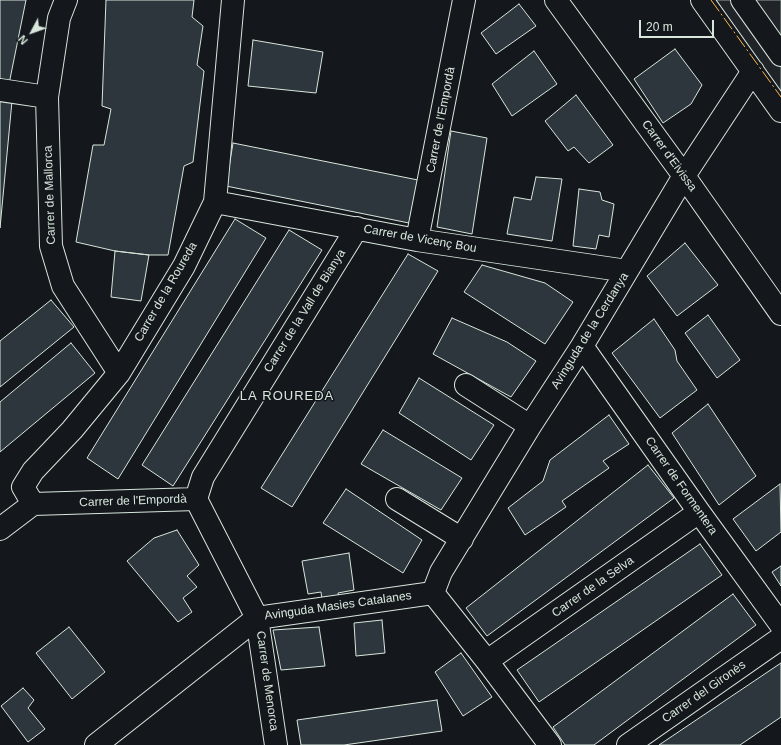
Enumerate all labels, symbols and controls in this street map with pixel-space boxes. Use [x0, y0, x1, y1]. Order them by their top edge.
north arrow [12, 12, 52, 52]
scale bar [641, 12, 716, 38]
text: 20 m [646, 20, 673, 34]
text: N [16, 33, 30, 47]
street label: Carrer de l'Empordà [424, 66, 458, 174]
street label: Carrer d'Eivissa [638, 118, 700, 194]
street label: Carrer de Mallorca [41, 145, 59, 245]
street label: Carrer de Vicenç Bou [362, 222, 478, 256]
street label: Carrer de la Roureda [132, 240, 200, 344]
street label: Carrer de la Vall de Bianya [261, 247, 349, 375]
street label: Avinguda de la Cerdanya [548, 270, 632, 392]
district label: LA ROUREDA [240, 388, 334, 404]
street label: Carrer de Formentera [642, 434, 720, 538]
street label: Carrer de l'Empordà [79, 492, 187, 510]
street label: Carrer de la Selva [549, 553, 637, 621]
street label: Avinguda Masies Catalanes [263, 589, 413, 623]
street label: Carrer de Menorca [253, 630, 281, 732]
street label: Carrer del Gironès [659, 658, 749, 726]

